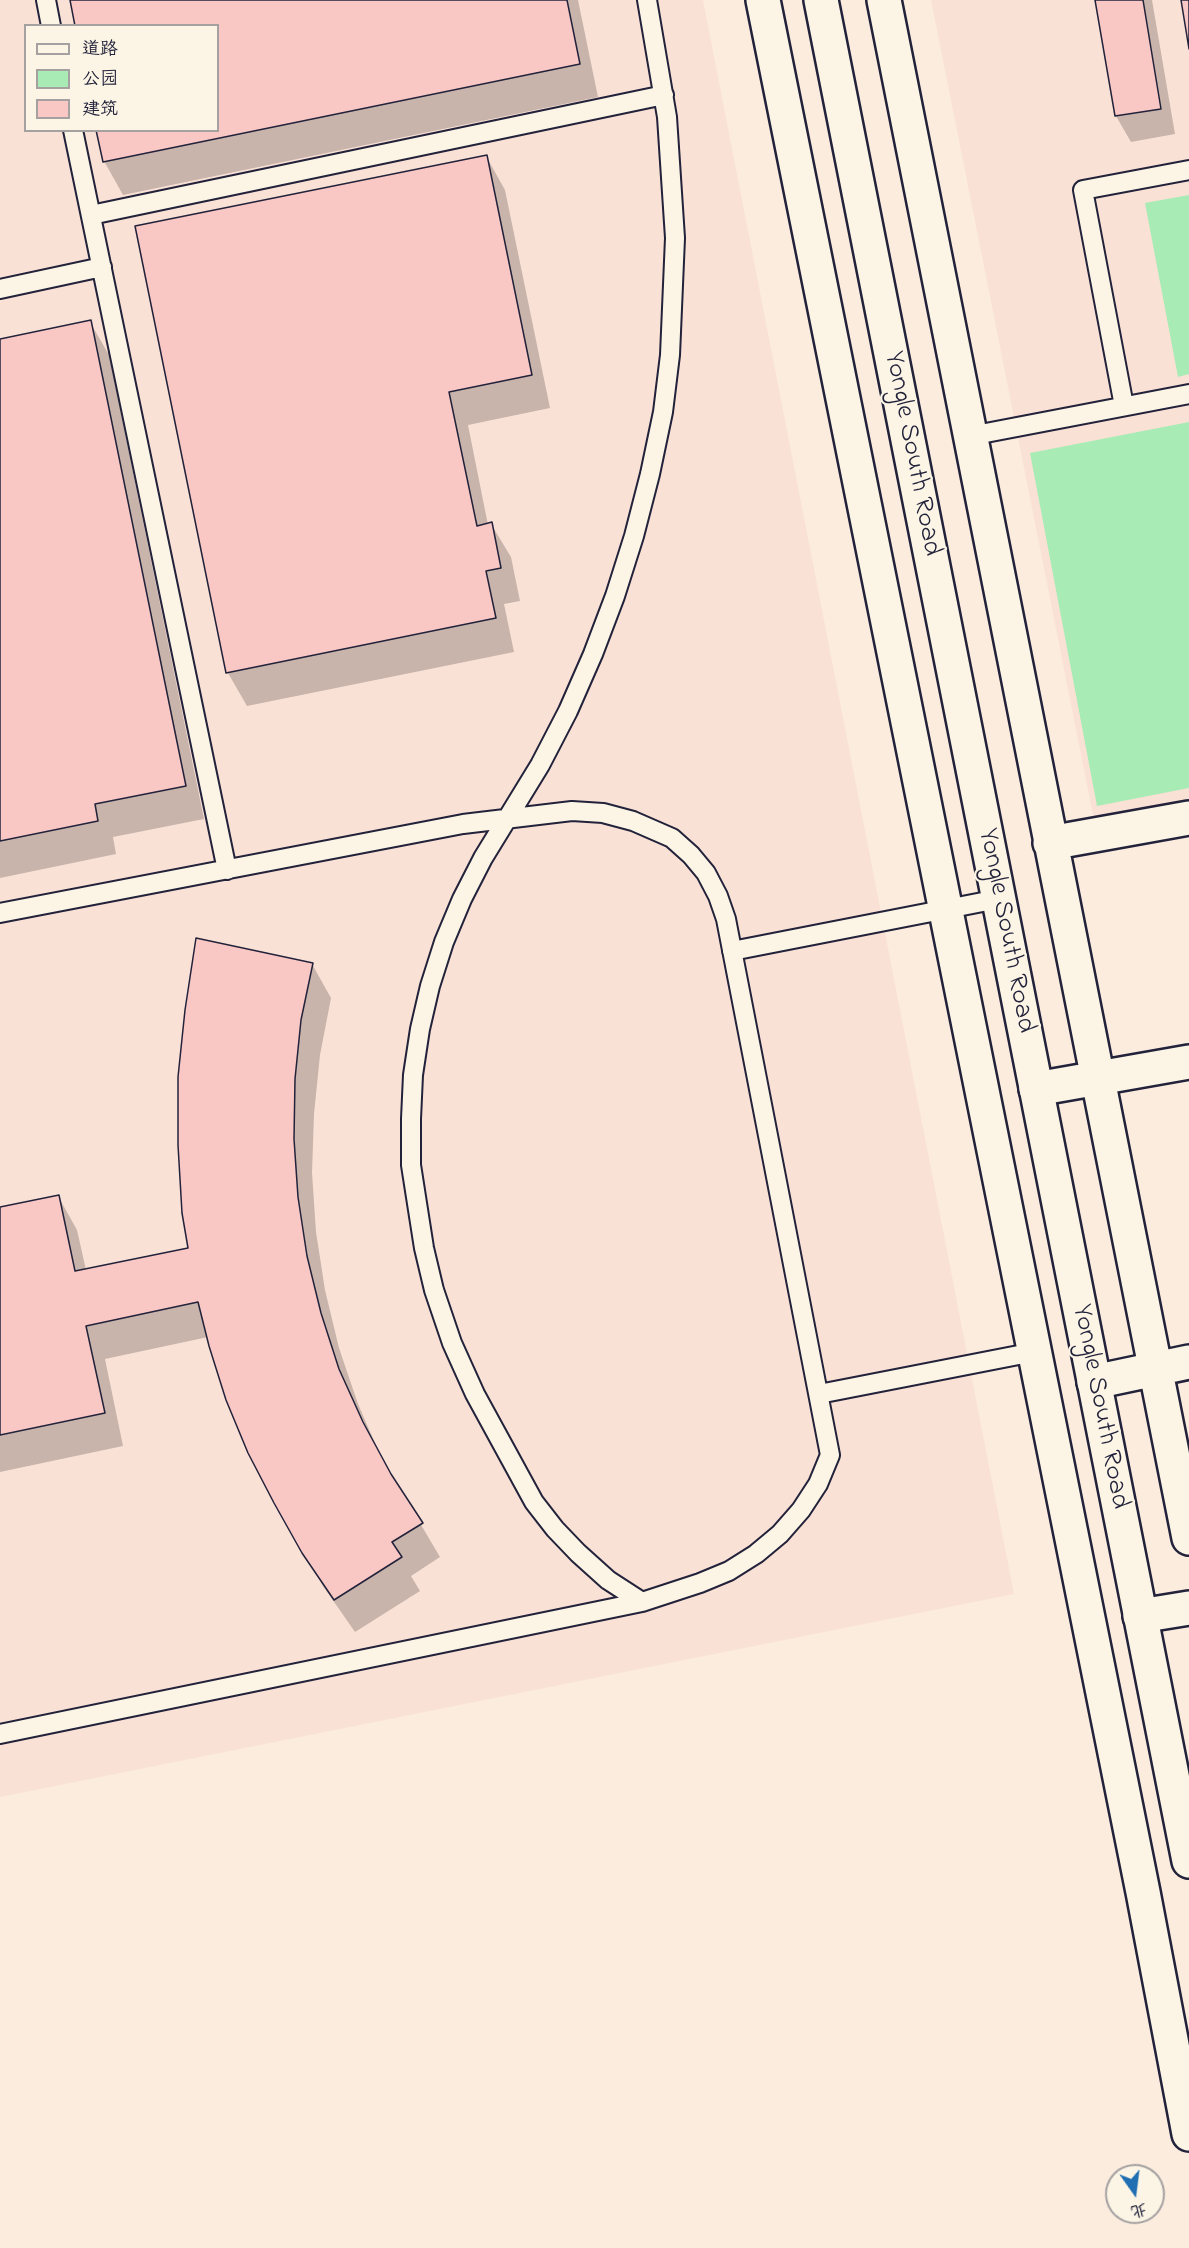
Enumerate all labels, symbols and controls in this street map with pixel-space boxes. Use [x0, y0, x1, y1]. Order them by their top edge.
legend [24, 24, 219, 132]
text: 道路 [82, 37, 118, 63]
text: 公园 [82, 67, 118, 93]
text: 建筑 [82, 97, 118, 123]
street label: Yongle South Road [875, 349, 947, 559]
street label: Yongle South Road [969, 826, 1041, 1036]
street label: Yongle South Road [1063, 1302, 1135, 1512]
north arrow [1105, 2164, 1165, 2224]
text: 北 [1128, 2196, 1150, 2223]

